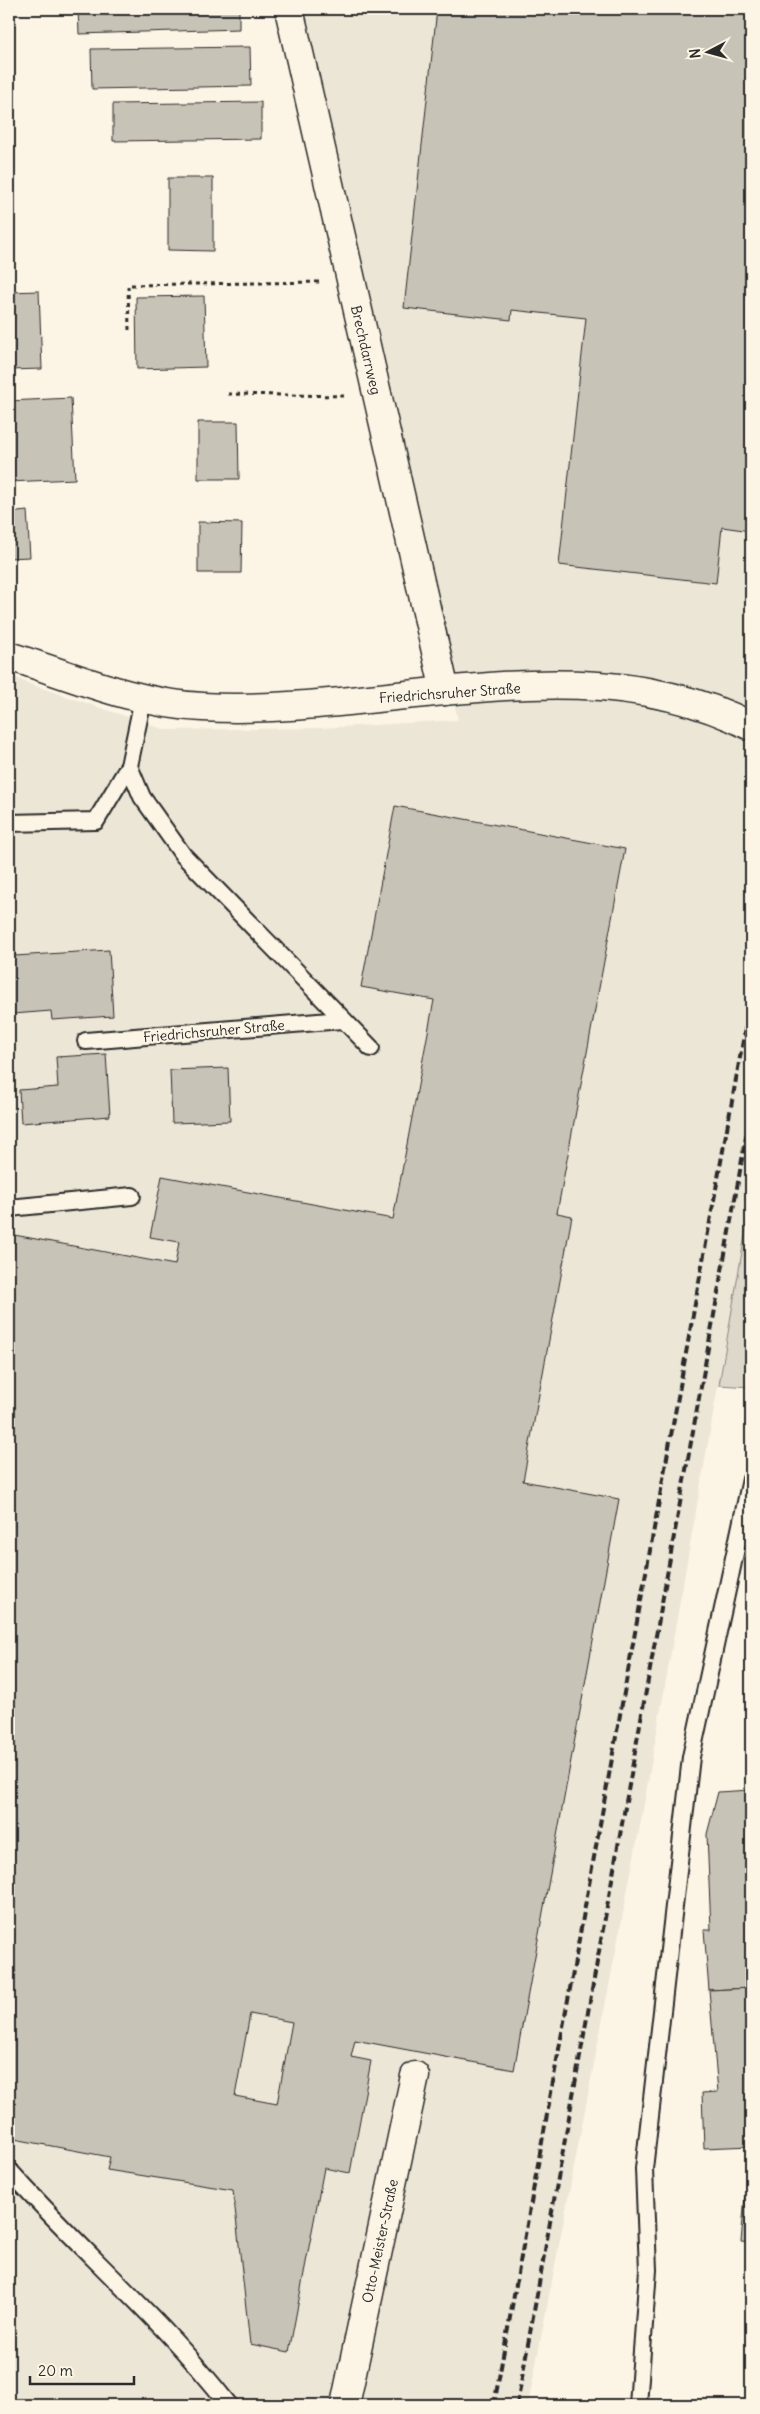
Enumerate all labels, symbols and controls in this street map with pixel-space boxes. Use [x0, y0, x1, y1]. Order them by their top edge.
north arrow [682, 28, 732, 78]
text: N [686, 48, 705, 59]
street label: Brechdarrweg [347, 304, 385, 396]
street label: Friedrichsruher Straße [379, 679, 521, 707]
street label: Friedrichsruher Straße [143, 1016, 285, 1046]
street label: Otto-Meister-Straße [358, 2178, 402, 2304]
scale bar [30, 2354, 134, 2386]
text: 20 m [38, 2361, 73, 2380]

